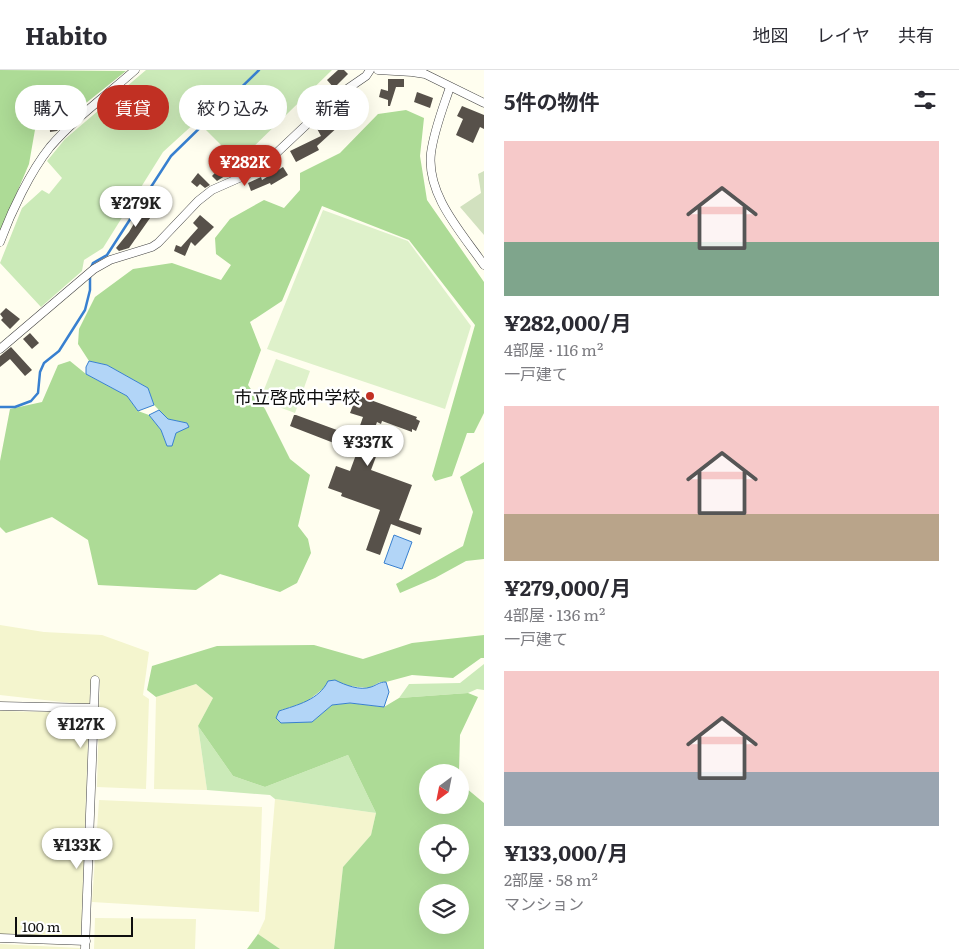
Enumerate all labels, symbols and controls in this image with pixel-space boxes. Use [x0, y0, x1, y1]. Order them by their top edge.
text: Habito [25, 17, 108, 52]
text: 地図 [753, 21, 789, 48]
text: レイヤ [817, 21, 870, 48]
text: 共有 [898, 21, 934, 48]
chip: 購入 [15, 85, 87, 130]
chip: 賃貸 [97, 85, 169, 130]
chip: 絞り込み [179, 85, 287, 130]
chip: 新着 [297, 85, 369, 130]
text: 5件の物件 [504, 85, 599, 116]
icon: filters [911, 86, 939, 114]
pin: ¥282K [210, 144, 280, 187]
text: ¥282K [220, 149, 270, 173]
icon: home [677, 173, 767, 263]
pin: ¥279K [101, 186, 171, 228]
text: ¥279K [111, 190, 161, 214]
text: ¥282,000/月 [504, 306, 631, 337]
text: 4部屋 · 116 m² [504, 337, 603, 361]
text: 一戸建て [504, 361, 568, 385]
place label: 市立啓成中学校 [234, 383, 360, 410]
marker: 市立啓成中学校 [364, 390, 376, 402]
pin: ¥337K [333, 424, 403, 467]
text: ¥337K [343, 429, 393, 453]
icon: home [677, 438, 767, 528]
text: ¥279,000/月 [504, 571, 631, 602]
text: 4部屋 · 136 m² [504, 602, 605, 626]
text: 一戸建て [504, 626, 568, 650]
icon: home [677, 703, 767, 793]
pin: ¥127K [46, 706, 116, 749]
text: ¥127K [57, 711, 105, 735]
north arrow [419, 764, 469, 814]
map controls [419, 764, 469, 934]
button: locate [419, 824, 469, 874]
pin: ¥133K [42, 828, 112, 870]
text: ¥133K [53, 832, 101, 856]
text: ¥133,000/月 [504, 836, 628, 867]
text: 2部屋 · 58 m² [504, 867, 598, 891]
button: layers [419, 884, 469, 934]
text: マンション [504, 891, 584, 915]
scale bar [15, 914, 132, 937]
text: 100 m [22, 916, 60, 936]

